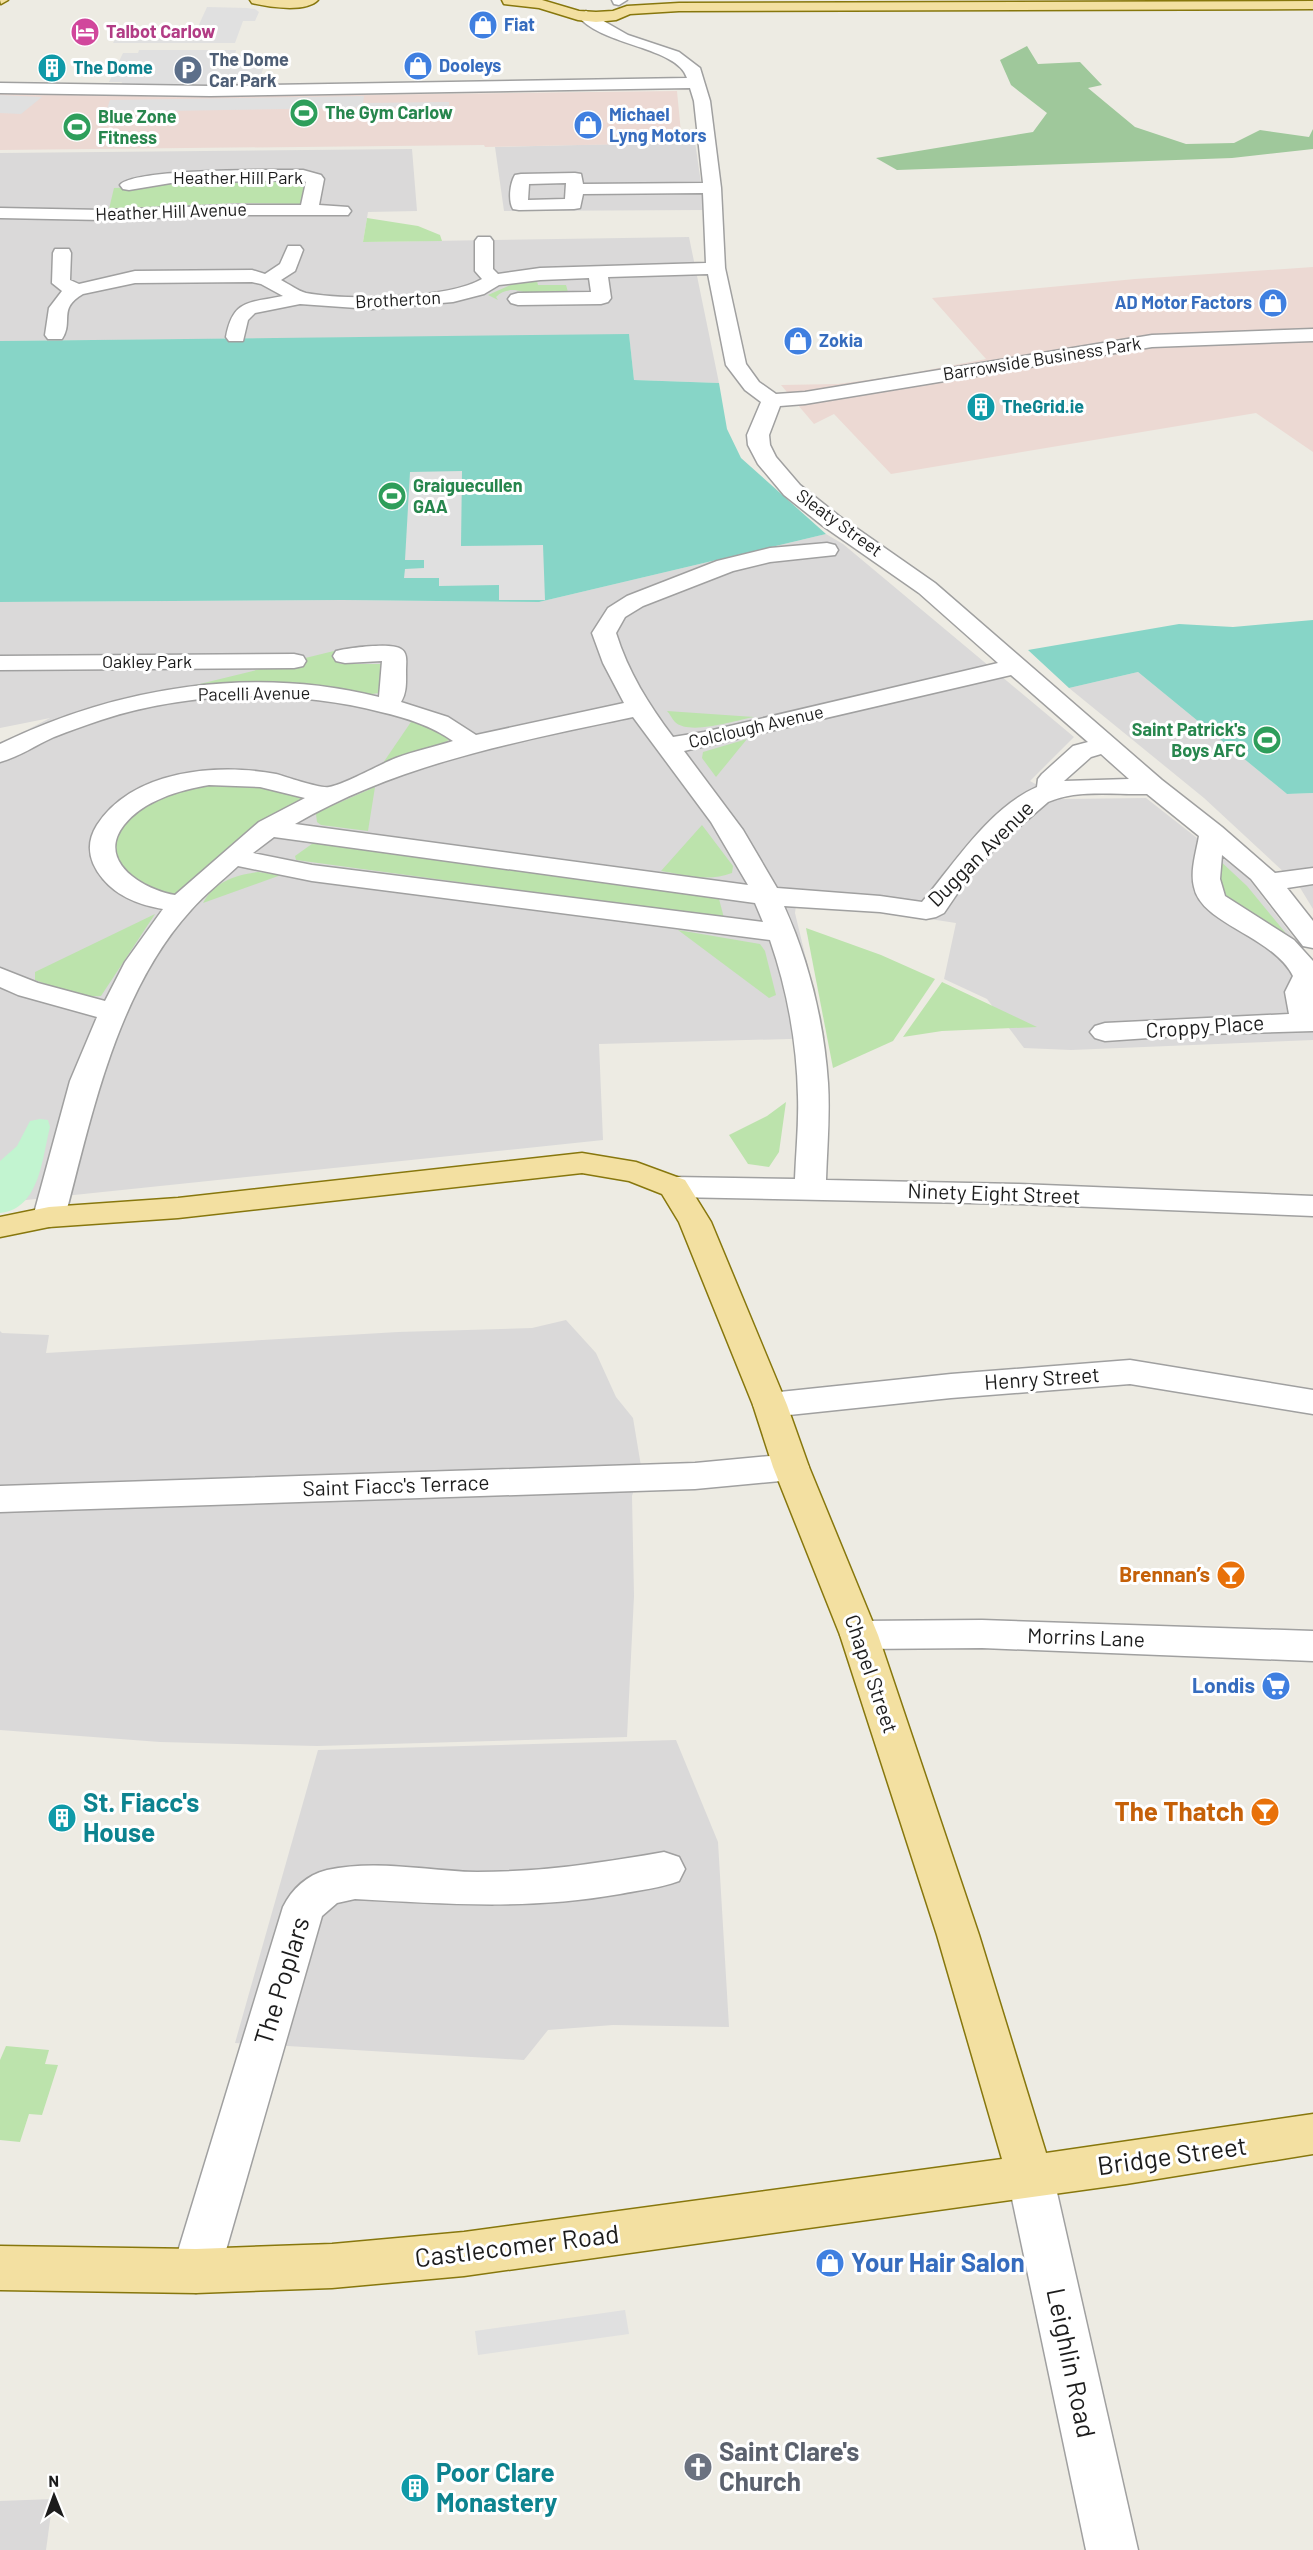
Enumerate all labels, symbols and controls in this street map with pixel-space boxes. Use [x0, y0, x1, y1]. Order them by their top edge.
shop icon: Fiat [467, 9, 499, 41]
place label: Fiat [504, 13, 535, 35]
hotel icon: Talbot Carlow [69, 16, 101, 48]
place label: Talbot Carlow [106, 20, 215, 42]
place label: The Dome Car Park [209, 48, 289, 91]
shop icon: Dooleys [402, 50, 434, 82]
building icon: The Dome [36, 52, 68, 84]
parking icon: The Dome Car Park [172, 54, 204, 86]
place label: Dooleys [439, 54, 501, 76]
place label: The Dome [73, 56, 153, 78]
sports icon: The Gym Carlow [288, 97, 320, 129]
place label: The Gym Carlow [325, 101, 453, 123]
place label: Michael Lyng Motors [609, 103, 706, 146]
place label: Blue Zone Fitness [98, 105, 177, 148]
shop icon: Michael Lyng Motors [572, 109, 604, 141]
sports icon: Blue Zone Fitness [61, 111, 93, 143]
street label: Heather Hill Park [173, 166, 303, 188]
street label: Heather Hill Avenue [95, 197, 247, 225]
street label: Brotherton [355, 286, 441, 312]
shop icon: AD Motor Factors [1257, 287, 1289, 319]
place label: AD Motor Factors [1114, 291, 1252, 313]
shop icon: Zokia [782, 325, 814, 357]
place label: Zokia [819, 329, 863, 351]
street label: Barrowside Business Park [941, 331, 1143, 385]
building icon: TheGrid.ie [965, 391, 997, 423]
place label: TheGrid.ie [1002, 395, 1084, 417]
place label: Graiguecullen GAA [413, 474, 522, 517]
sports icon: Graiguecullen GAA [376, 480, 408, 512]
street label: Sleaty Street [792, 484, 887, 561]
street label: Oakley Park [102, 650, 192, 672]
street label: Pacelli Avenue [198, 681, 310, 705]
street label: Colclough Avenue [686, 700, 825, 752]
place label: Saint Patrick's Boys AFC [1132, 718, 1246, 761]
sports icon: Saint Patrick's Boys AFC [1251, 724, 1283, 756]
street label: Duggan Avenue [922, 795, 1038, 911]
street label: Croppy Place [1145, 1009, 1265, 1042]
street label: Ninety Eight Street [907, 1177, 1081, 1208]
street label: Henry Street [983, 1361, 1100, 1394]
street label: Saint Fiacc's Terrace [302, 1469, 490, 1500]
bar icon: Brennan’s [1215, 1559, 1247, 1591]
place label: Brennan’s [1119, 1561, 1210, 1586]
street label: Chapel Street [840, 1611, 904, 1736]
street label: Morrins Lane [1027, 1622, 1145, 1651]
supermarket icon: Londis [1260, 1670, 1292, 1702]
place label: Londis [1192, 1672, 1255, 1697]
place label: St. Fiacc's House [83, 1786, 199, 1847]
place label: The Thatch [1114, 1795, 1244, 1826]
bar icon: The Thatch [1249, 1796, 1281, 1828]
building icon: St. Fiacc's House [46, 1802, 78, 1834]
street label: The Poplars [246, 1913, 315, 2048]
street label: Bridge Street [1095, 2129, 1248, 2180]
street label: Castlecomer Road [413, 2217, 621, 2272]
place label: Your Hair Salon [851, 2246, 1025, 2277]
shop icon: Your Hair Salon [814, 2247, 846, 2279]
street label: Leighlin Road [1041, 2285, 1103, 2440]
place label: Saint Clare's Church [719, 2435, 859, 2496]
church icon: Saint Clare's Church [682, 2451, 714, 2483]
place label: Poor Clare Monastery [436, 2456, 557, 2517]
north arrow [24, 2466, 84, 2526]
text: N [48, 2471, 59, 2490]
building icon: Poor Clare Monastery [399, 2472, 431, 2504]

